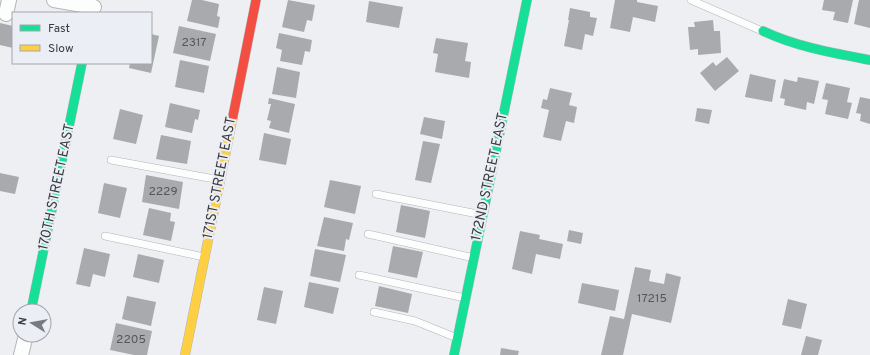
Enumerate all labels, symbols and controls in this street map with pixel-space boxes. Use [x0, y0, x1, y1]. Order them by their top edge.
legend [12, 12, 152, 64]
text: Fast [48, 21, 70, 37]
house number: 2317 [181, 35, 207, 51]
text: Slow [48, 41, 74, 57]
street label: 172ND STREET EAST [468, 111, 512, 243]
street label: 171ST STREET EAST [200, 116, 240, 240]
street label: 170TH STREET EAST [35, 122, 79, 252]
house number: 2229 [148, 184, 178, 200]
house number: 17215 [637, 291, 667, 307]
north arrow [12, 303, 52, 343]
text: N [16, 316, 31, 326]
house number: 2205 [116, 332, 146, 348]

